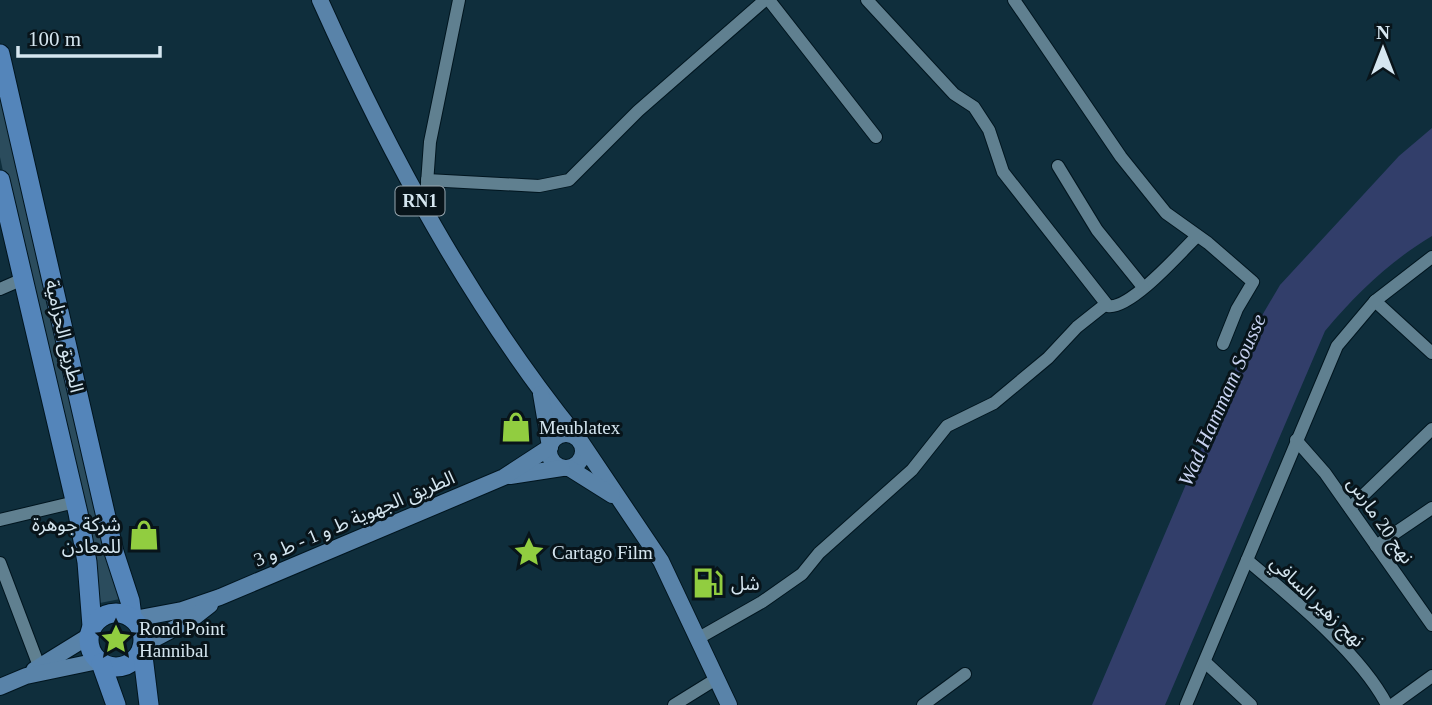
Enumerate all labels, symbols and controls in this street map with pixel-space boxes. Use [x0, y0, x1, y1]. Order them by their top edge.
scale bar [18, 14, 159, 58]
north arrow [1348, 14, 1418, 84]
text: N [1376, 22, 1390, 43]
text: 100 m [28, 27, 81, 51]
road number: RN1 [396, 186, 444, 216]
street label: الطريق الحزامية [40, 278, 88, 395]
water label: Wad Hammam Sousse [1173, 310, 1271, 490]
shop icon: Meublatex [499, 410, 533, 444]
place label: Meublatex [539, 417, 621, 438]
street label: الطريق الجهوية ط و 1 - ط و 3 [251, 467, 458, 571]
street label: نهج 20 مارس [1340, 473, 1418, 570]
place label: شركة جوهرة للمعادن [32, 514, 121, 557]
shop icon: شركة جوهرة للمعادن [127, 518, 161, 552]
place icon: Cartago Film [512, 535, 546, 569]
place label: Cartago Film [552, 542, 653, 563]
street label: نهج زهير السافي [1263, 551, 1369, 654]
fuel station icon: شل [691, 566, 725, 600]
place label: شل [731, 573, 760, 595]
place label: Rond Point Hannibal [139, 618, 226, 661]
place icon: Rond Point Hannibal [99, 622, 133, 656]

